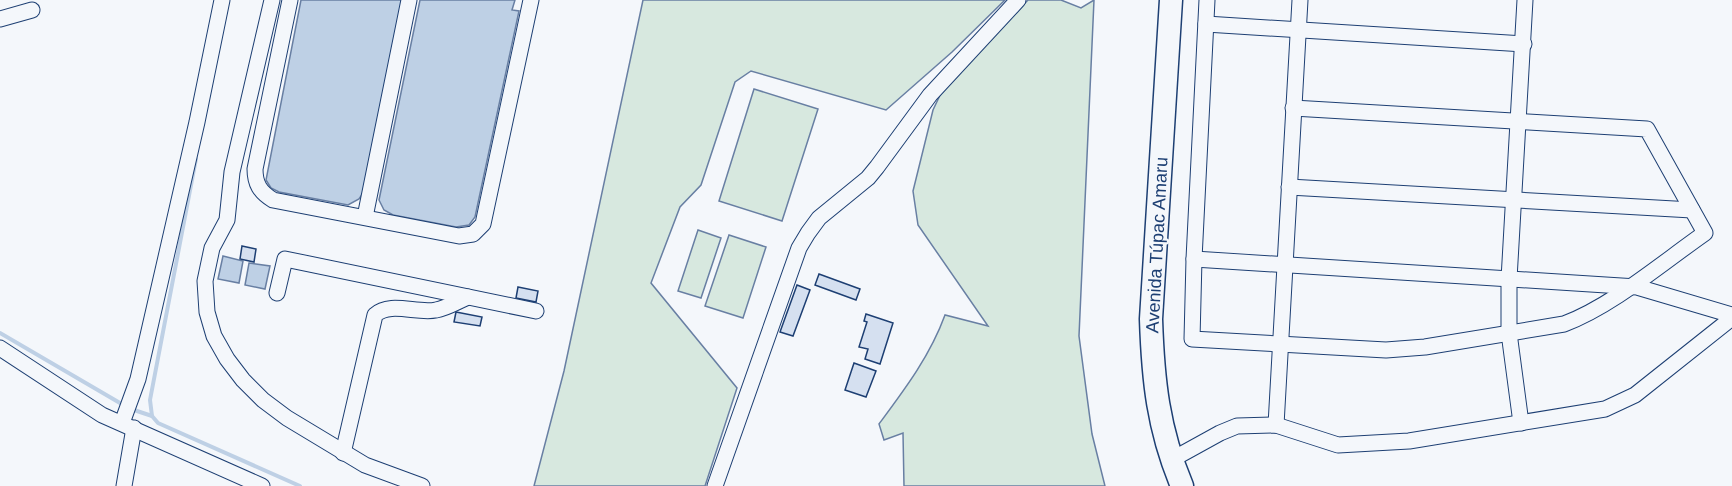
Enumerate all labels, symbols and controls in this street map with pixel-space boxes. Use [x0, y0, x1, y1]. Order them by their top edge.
street label: Avenida Túpac Amaru [1142, 156, 1172, 334]

